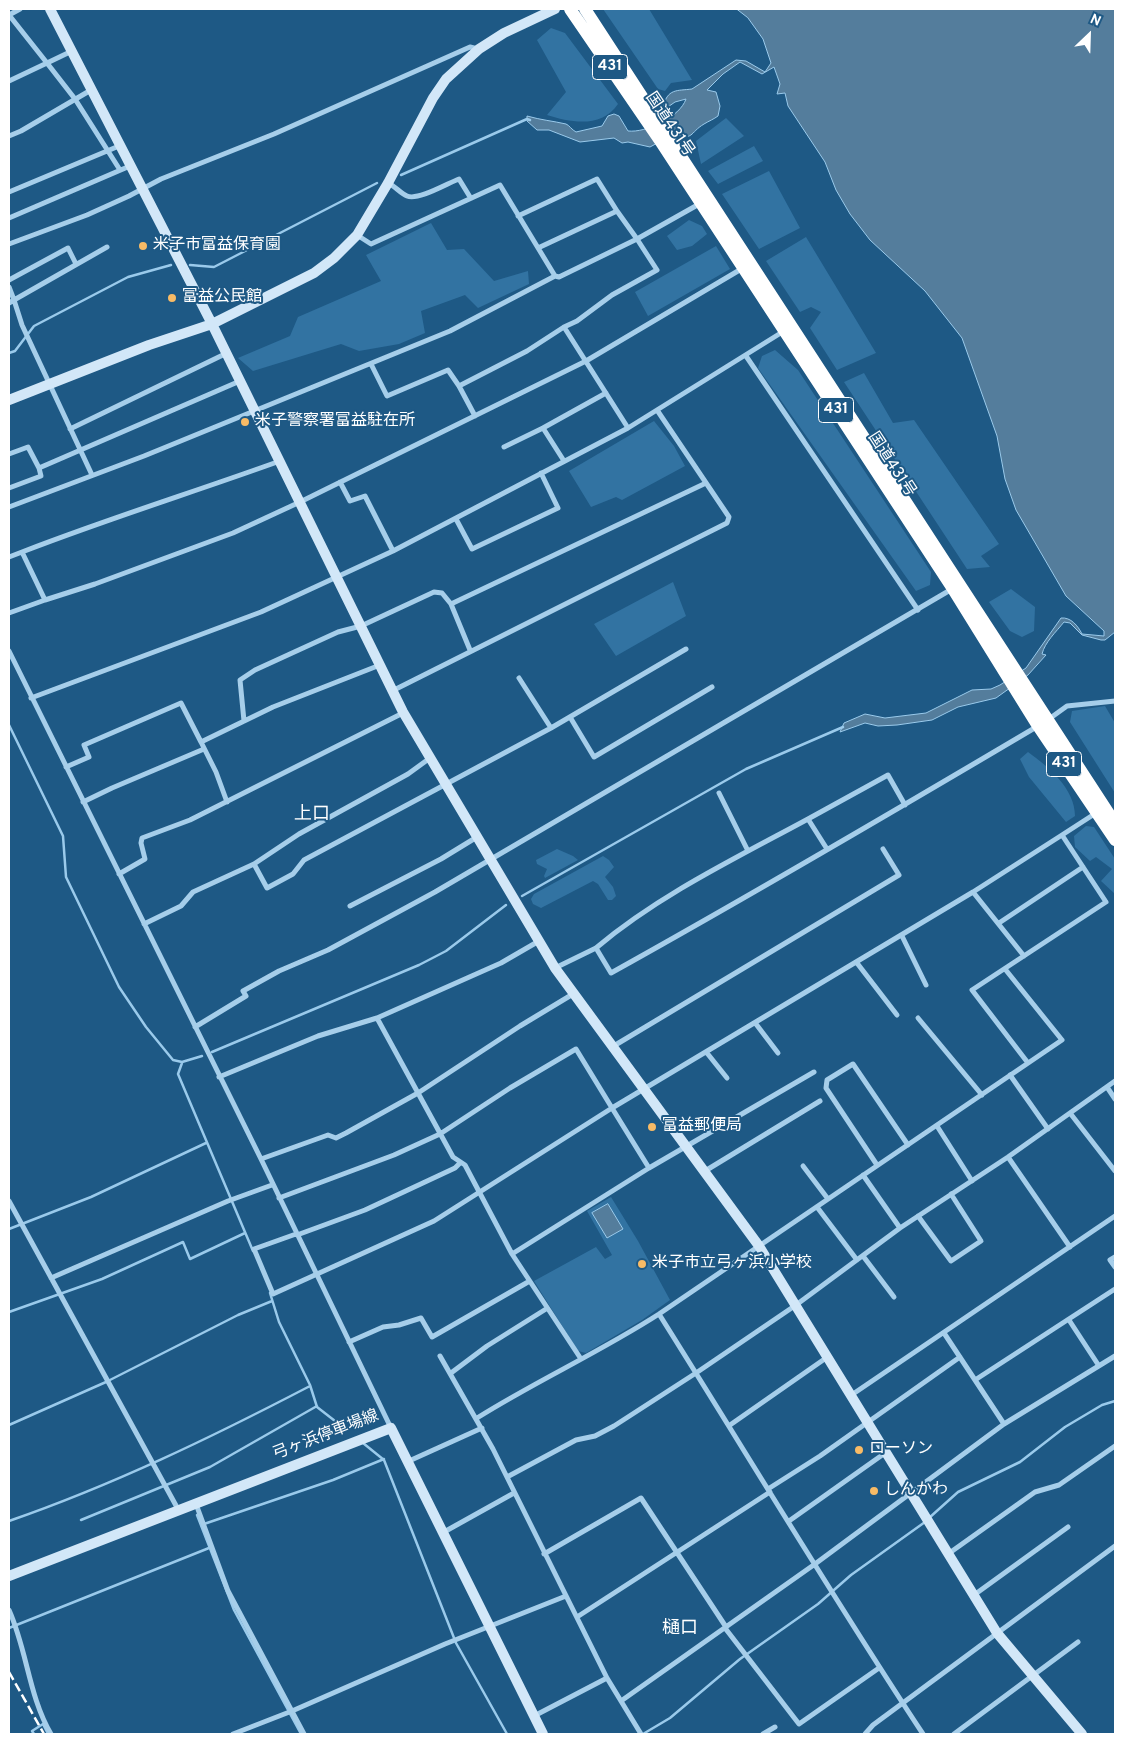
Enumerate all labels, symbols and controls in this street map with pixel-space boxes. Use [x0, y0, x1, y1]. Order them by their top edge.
north arrow [1064, 10, 1114, 60]
text: N [1087, 11, 1103, 31]
road number: 431 [592, 54, 628, 80]
street label: 国道431号 [640, 89, 698, 161]
place label: 米子市富益保育園 [153, 236, 281, 256]
marker: 米子市富益保育園 [137, 240, 149, 252]
place label: 富益公民館 [182, 288, 262, 308]
marker: 富益公民館 [166, 292, 178, 304]
road number: 431 [818, 398, 854, 422]
place label: 米子警察署富益駐在所 [255, 412, 415, 432]
marker: 米子警察署富益駐在所 [239, 416, 251, 428]
street label: 国道431号 [863, 429, 919, 501]
road number: 431 [1046, 752, 1082, 776]
district label: 上口 [294, 804, 330, 826]
place label: 富益郵便局 [662, 1117, 742, 1137]
marker: 富益郵便局 [646, 1121, 658, 1133]
place label: 米子市立弓ヶ浜小学校 [652, 1254, 812, 1274]
marker: 米子市立弓ヶ浜小学校 [636, 1258, 648, 1270]
street label: 弓ヶ浜停車場線 [270, 1407, 382, 1465]
place label: ローソン [869, 1440, 933, 1460]
marker: ローソン [853, 1444, 865, 1456]
place label: しんかわ [884, 1481, 948, 1501]
marker: しんかわ [868, 1485, 880, 1497]
district label: 樋口 [662, 1618, 698, 1640]

